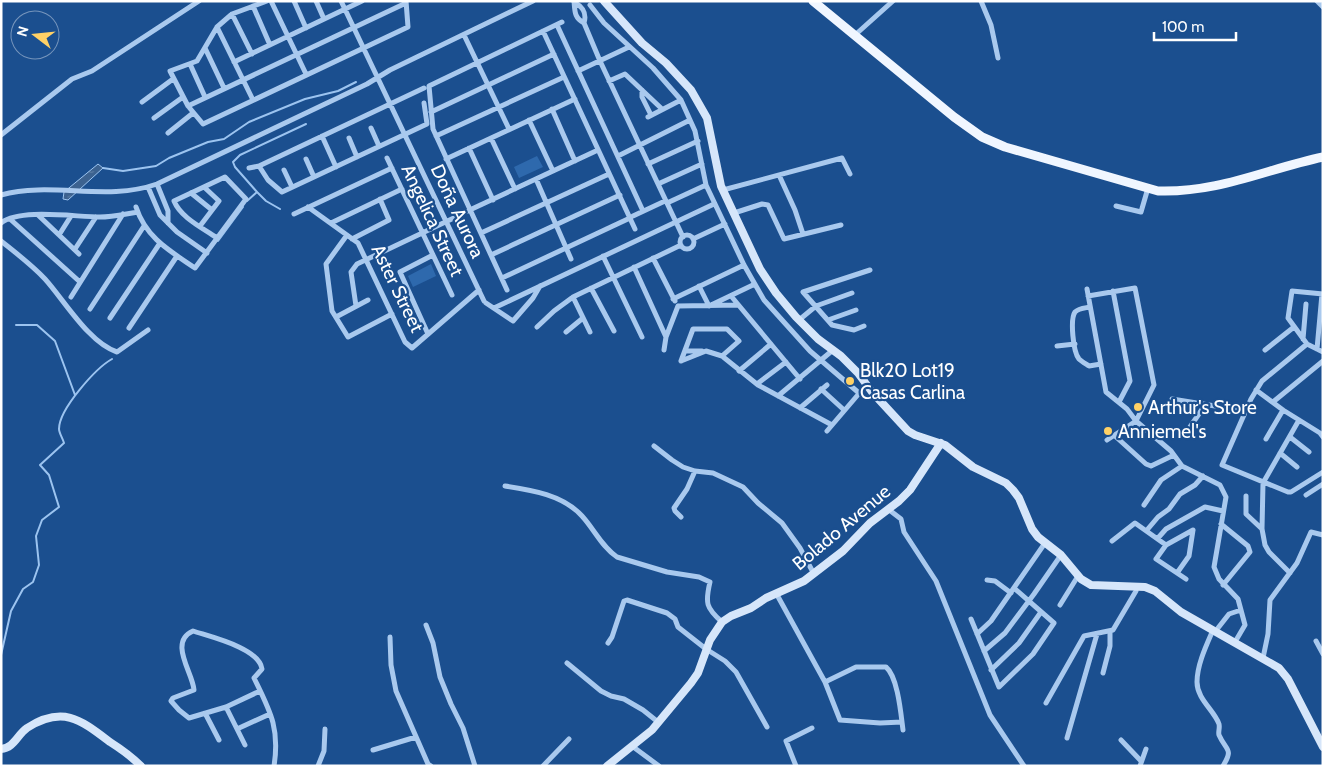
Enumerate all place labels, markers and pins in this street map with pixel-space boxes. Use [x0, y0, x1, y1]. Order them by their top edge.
place label: Blk20 Lot19 Casas Carlina [860, 359, 965, 404]
marker: Blk20 Lot19 Casas Carlina [844, 375, 856, 387]
place label: Arthur's Store [1148, 396, 1257, 419]
marker: Arthur's Store [1132, 401, 1144, 413]
place label: Anniemel's [1118, 420, 1206, 443]
marker: Anniemel's [1102, 425, 1114, 437]

